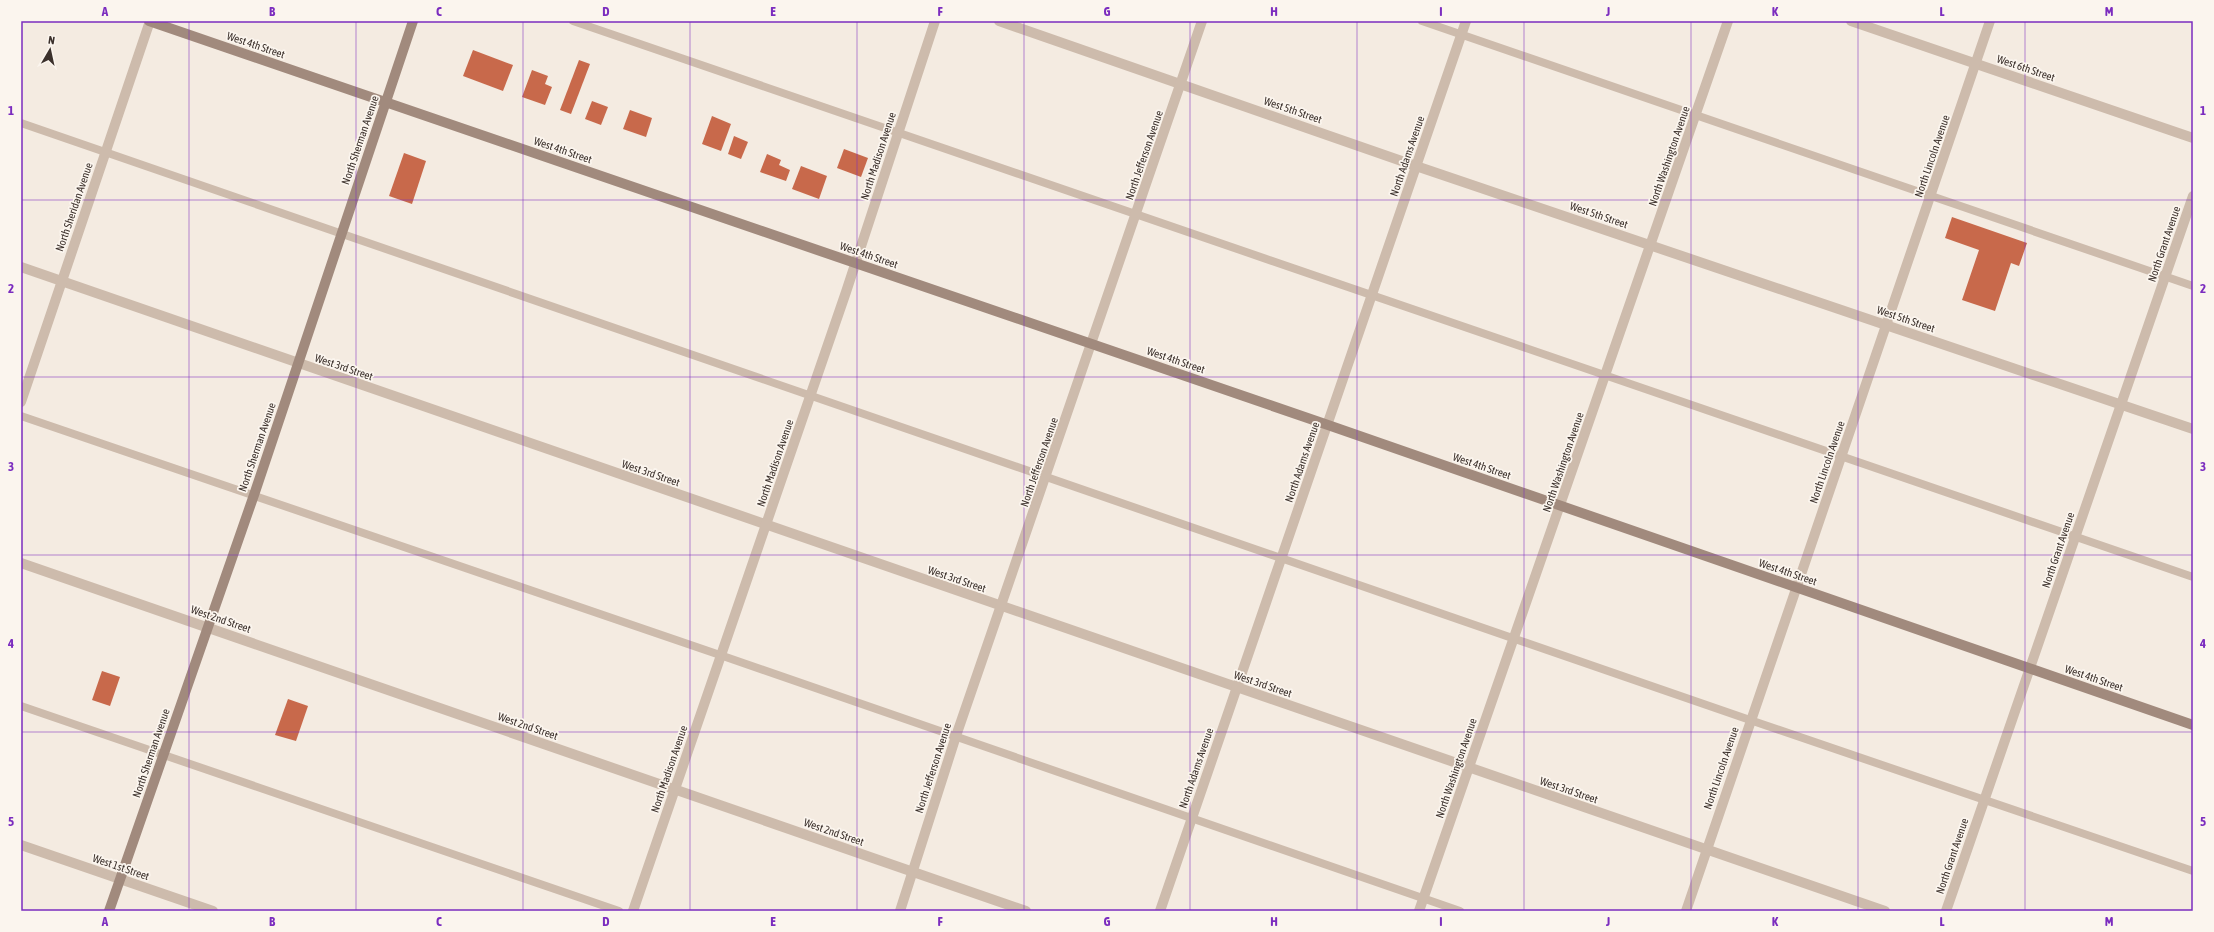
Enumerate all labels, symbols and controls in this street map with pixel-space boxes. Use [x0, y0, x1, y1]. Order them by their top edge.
text: A [101, 4, 109, 19]
text: B [269, 4, 276, 19]
text: C [436, 4, 442, 19]
text: D [602, 4, 610, 19]
text: E [770, 4, 776, 19]
text: F [937, 4, 943, 19]
text: G [1104, 4, 1111, 19]
text: H [1270, 4, 1278, 19]
text: I [1439, 4, 1443, 19]
text: J [1605, 4, 1610, 19]
text: K [1772, 4, 1779, 19]
text: L [1939, 4, 1945, 19]
text: M [2105, 4, 2114, 19]
street label: West 4th Street [225, 29, 287, 61]
north arrow [30, 30, 70, 70]
text: N [47, 34, 56, 47]
street label: West 6th Street [1995, 52, 2057, 84]
street label: North Sherman Avenue [339, 94, 381, 186]
street label: West 5th Street [1262, 94, 1324, 126]
text: 1 [8, 103, 14, 118]
text: 1 [2200, 103, 2206, 118]
street label: North Washington Avenue [1646, 104, 1692, 208]
street label: North Jefferson Avenue [1123, 109, 1165, 201]
street label: North Madison Avenue [858, 111, 898, 201]
street label: North Lincoln Avenue [1912, 113, 1952, 199]
street label: North Adams Avenue [1388, 114, 1426, 198]
street label: West 4th Street [532, 134, 594, 166]
street label: North Sheridan Avenue [53, 161, 95, 253]
street label: West 5th Street [1568, 199, 1630, 231]
street label: North Grant Avenue [2145, 205, 2183, 283]
street label: West 4th Street [838, 239, 900, 271]
text: 2 [8, 281, 14, 296]
text: 2 [2200, 281, 2206, 296]
street label: West 5th Street [1875, 303, 1937, 335]
street label: West 4th Street [1145, 344, 1207, 376]
street label: West 3rd Street [313, 351, 375, 383]
street label: North Sherman Avenue [236, 401, 278, 493]
street label: North Washington Avenue [1540, 410, 1586, 514]
street label: North Jefferson Avenue [1018, 416, 1060, 508]
street label: North Madison Avenue [754, 418, 796, 508]
street label: North Lincoln Avenue [1807, 419, 1847, 505]
street label: North Adams Avenue [1283, 420, 1321, 504]
street label: West 4th Street [1451, 450, 1513, 482]
street label: West 3rd Street [620, 457, 682, 489]
text: 3 [8, 459, 14, 474]
text: 3 [2200, 459, 2206, 474]
street label: North Grant Avenue [2039, 511, 2077, 589]
street label: West 4th Street [1757, 556, 1819, 588]
street label: West 3rd Street [926, 563, 988, 595]
street label: West 2nd Street [189, 603, 253, 635]
text: 4 [7, 636, 14, 651]
text: 4 [2199, 636, 2206, 651]
street label: West 4th Street [2063, 662, 2125, 694]
street label: West 3rd Street [1232, 668, 1294, 700]
street label: North Sherman Avenue [130, 707, 172, 799]
street label: West 2nd Street [496, 710, 560, 742]
street label: North Washington Avenue [1433, 716, 1479, 820]
street label: North Jefferson Avenue [913, 722, 953, 814]
street label: North Madison Avenue [648, 724, 690, 814]
street label: North Lincoln Avenue [1701, 725, 1741, 811]
street label: North Adams Avenue [1177, 726, 1215, 810]
street label: West 3rd Street [1538, 774, 1600, 806]
text: 5 [8, 814, 14, 829]
text: 5 [2200, 814, 2206, 829]
street label: West 2nd Street [802, 816, 866, 848]
street label: North Grant Avenue [1933, 817, 1971, 895]
street label: West 1st Street [91, 852, 151, 882]
text: A [101, 914, 109, 929]
text: B [269, 914, 276, 929]
text: C [436, 914, 442, 929]
text: D [602, 914, 610, 929]
text: E [770, 914, 776, 929]
text: F [937, 914, 943, 929]
text: G [1104, 914, 1111, 929]
text: H [1270, 914, 1278, 929]
text: I [1439, 914, 1443, 929]
text: J [1605, 914, 1610, 929]
text: K [1772, 914, 1779, 929]
text: L [1939, 914, 1945, 929]
text: M [2105, 914, 2114, 929]

